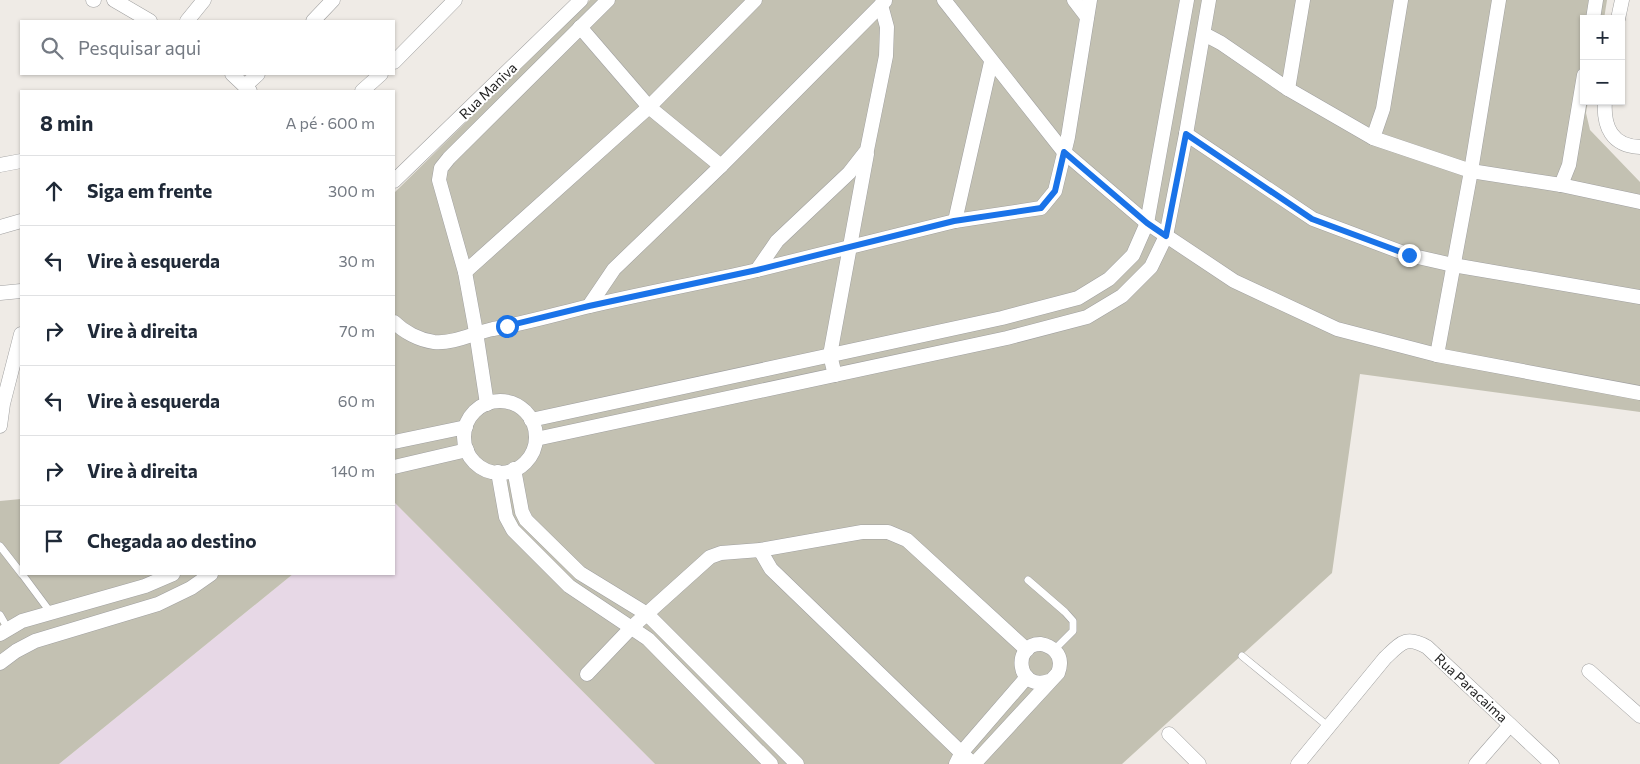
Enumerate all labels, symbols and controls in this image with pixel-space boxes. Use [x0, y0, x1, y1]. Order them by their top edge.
map controls [1580, 15, 1625, 105]
button: + [1580, 15, 1625, 60]
search box [20, 20, 395, 75]
icon: search [38, 34, 66, 62]
text: Pesquisar aqui [78, 36, 201, 59]
street label: Rua Maniva [455, 59, 520, 122]
button: − [1580, 60, 1625, 105]
text: 8 min [40, 110, 93, 135]
text: A pé · 600 m [285, 113, 375, 132]
icon: ahead [40, 177, 68, 205]
text: Siga em frente [87, 179, 212, 202]
text: 300 m [328, 181, 375, 200]
route end [1398, 244, 1421, 267]
icon: left [40, 247, 68, 275]
text: Vire à esquerda [87, 249, 220, 272]
text: 30 m [338, 251, 375, 270]
route start [496, 315, 519, 338]
icon: right [40, 317, 68, 345]
text: Vire à direita [87, 319, 198, 342]
text: 70 m [339, 321, 375, 340]
icon: left [40, 387, 68, 415]
text: Vire à esquerda [87, 389, 220, 412]
text: 60 m [338, 391, 375, 410]
icon: right [40, 457, 68, 485]
text: Vire à direita [87, 459, 198, 482]
text: 140 m [331, 461, 375, 480]
icon: arrive [40, 527, 68, 555]
text: Chegada ao destino [87, 529, 257, 552]
street label: Rua Paracaima [1431, 650, 1511, 726]

